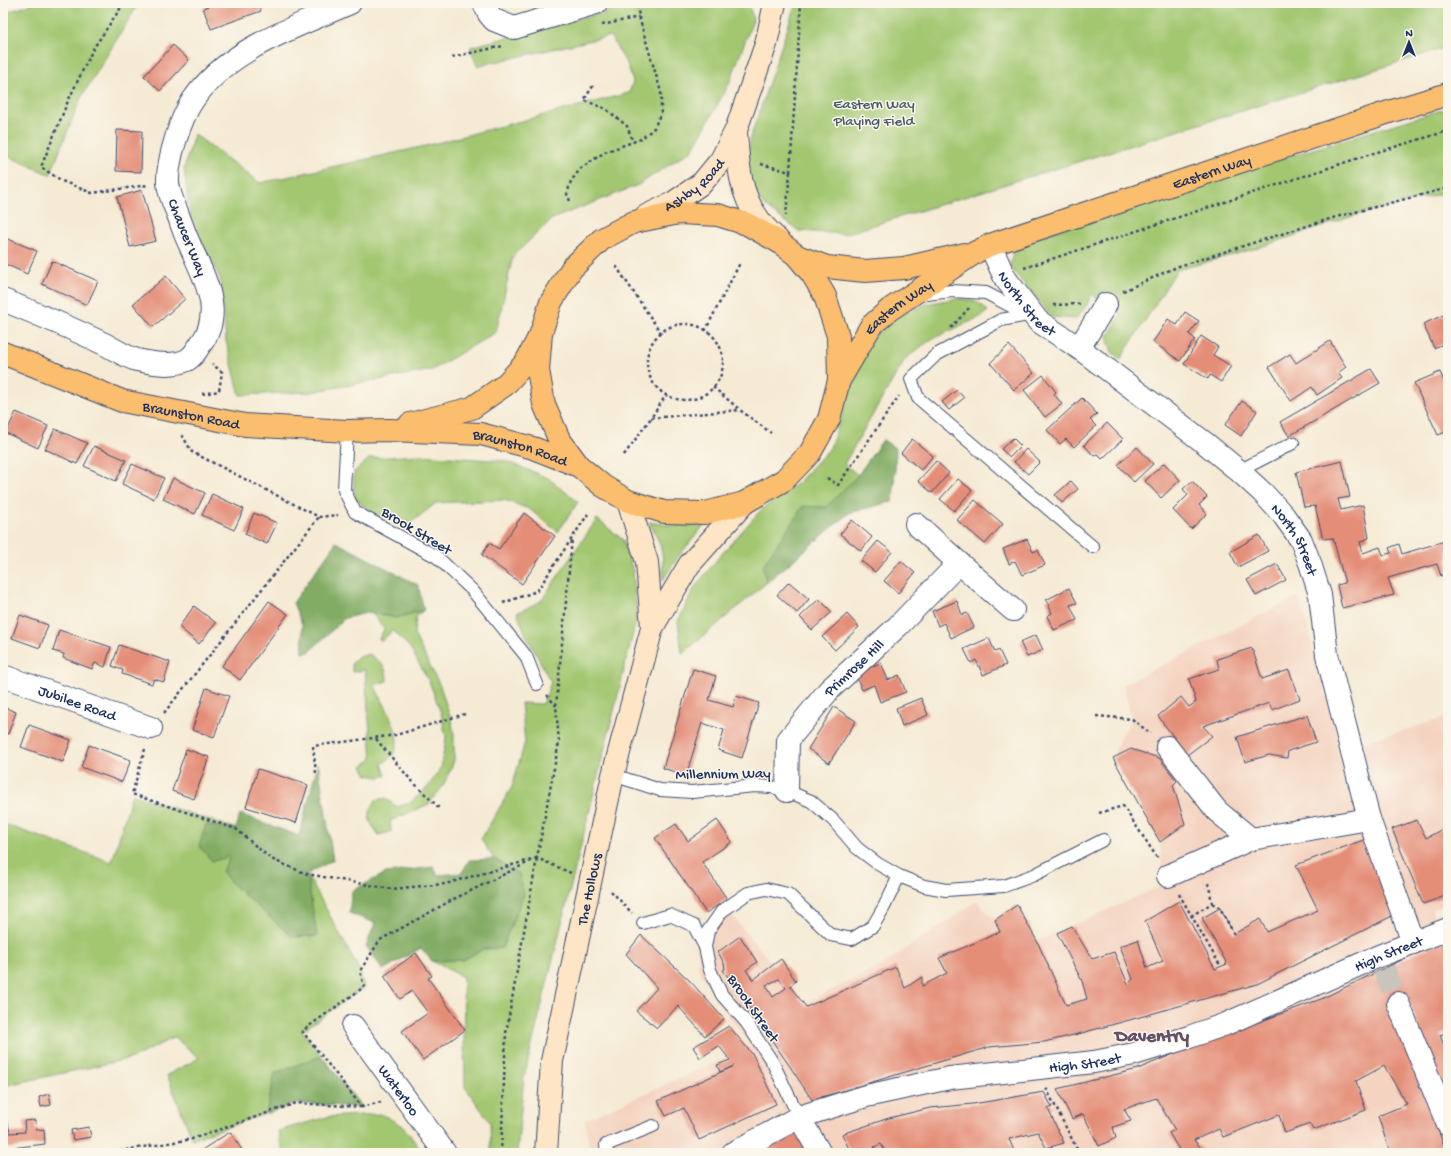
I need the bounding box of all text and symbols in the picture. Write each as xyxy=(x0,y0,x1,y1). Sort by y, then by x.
north arrow xyxy=(1389,22,1429,62)
text: N xyxy=(1405,28,1413,40)
park label: Eastern Way Playing Field xyxy=(833,96,915,131)
street label: Eastern Way xyxy=(1170,151,1254,195)
street label: Ashby Road xyxy=(662,155,730,217)
street label: Chaucer Way xyxy=(162,196,210,280)
street label: North Street xyxy=(992,269,1060,342)
street label: Eastern Way xyxy=(861,276,937,339)
street label: Braunston Road xyxy=(140,398,242,435)
street label: Braunston Road xyxy=(471,427,571,472)
street label: North Street xyxy=(1266,501,1321,580)
street label: Brook Street xyxy=(377,503,456,561)
street label: Primrose Hill xyxy=(820,636,889,701)
street label: Jubilee Road xyxy=(36,682,119,726)
street label: Millennium Way xyxy=(675,765,771,785)
street label: The Hollows xyxy=(574,851,607,928)
street label: High Street xyxy=(1352,932,1427,977)
street label: Brook Street xyxy=(722,971,783,1048)
district label: Daventry xyxy=(1113,1026,1190,1049)
street label: High Street xyxy=(1048,1050,1124,1078)
street label: Waterloo xyxy=(373,1062,422,1121)

